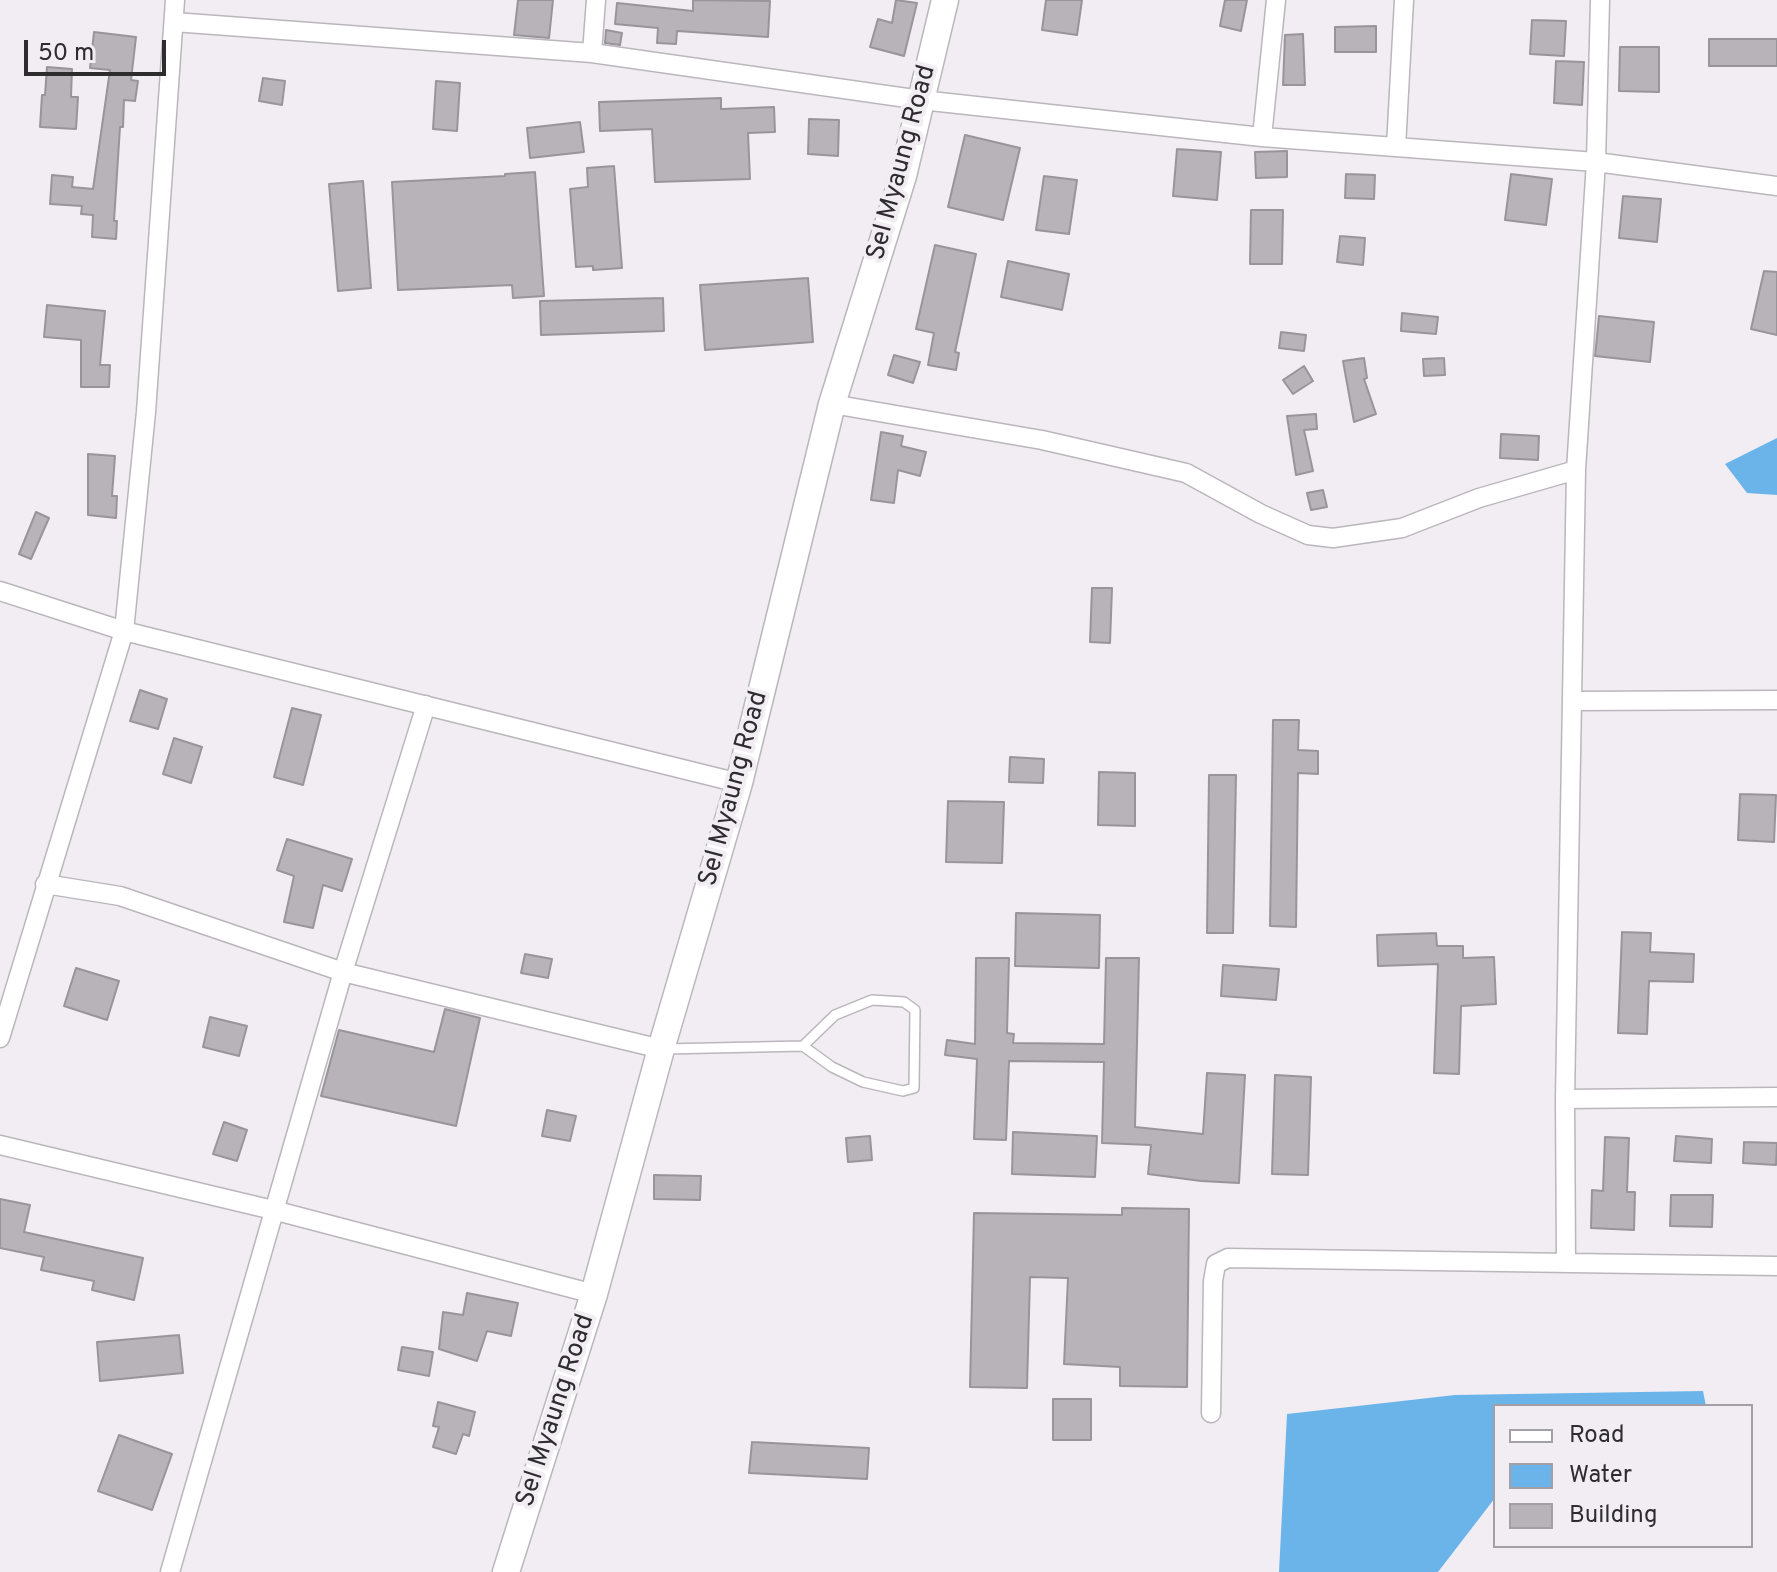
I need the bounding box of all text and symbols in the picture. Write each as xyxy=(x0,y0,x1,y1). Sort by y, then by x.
scale bar xyxy=(28,24,170,74)
text: 50 m xyxy=(38,39,94,69)
street label: Sel Myaung Road xyxy=(862,62,944,264)
street label: Sel Myaung Road xyxy=(694,688,776,890)
street label: Sel Myaung Road xyxy=(511,1311,603,1511)
legend xyxy=(1493,1404,1753,1548)
text: Road xyxy=(1569,1421,1625,1451)
text: Water xyxy=(1569,1461,1632,1491)
text: Building xyxy=(1569,1501,1658,1531)

